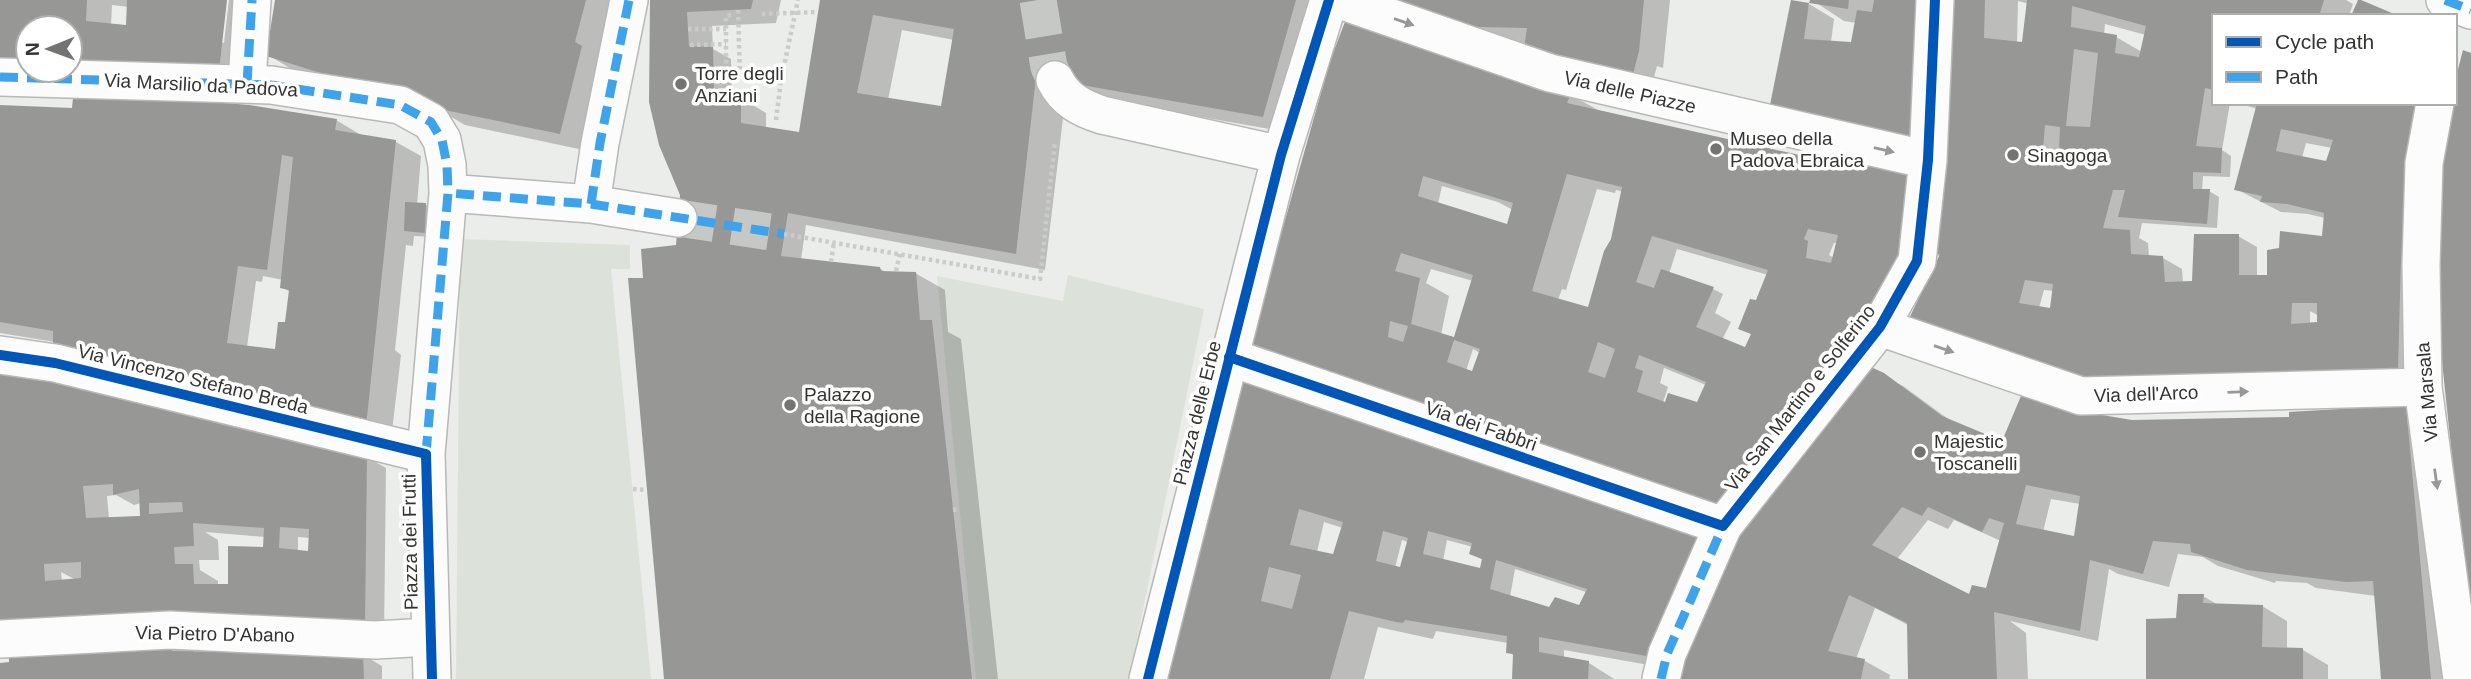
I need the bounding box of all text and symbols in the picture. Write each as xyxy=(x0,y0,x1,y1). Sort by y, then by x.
north arrow xyxy=(14,14,84,84)
legend xyxy=(2212,14,2457,105)
one-way arrow xyxy=(1394,17,1415,28)
text: Cycle path xyxy=(2275,30,2374,53)
text: N xyxy=(22,42,43,56)
place label: Torre degli Anziani xyxy=(695,63,784,106)
text: Path xyxy=(2275,65,2318,88)
street label: Via delle Piazze xyxy=(1562,67,1698,117)
street label: Via Marsilio da Padova xyxy=(104,69,299,101)
marker: Torre degli Anziani xyxy=(673,76,689,92)
place label: Museo della Padova Ebraica xyxy=(1730,128,1865,171)
marker: Museo della Padova Ebraica xyxy=(1708,141,1724,157)
one-way arrow xyxy=(1873,145,1895,156)
place label: Sinagoga xyxy=(2027,145,2108,166)
marker: Sinagoga xyxy=(2005,147,2021,163)
street label: Via San Martino e Solferino xyxy=(1721,301,1879,495)
street label: Piazza delle Erbe xyxy=(1169,339,1225,487)
street label: Via Vincenzo Stefano Breda xyxy=(75,340,311,418)
street label: Via Marsala xyxy=(2412,341,2442,443)
one-way arrow xyxy=(1934,344,1955,355)
street label: Via dell'Arco xyxy=(2093,382,2199,406)
place label: Palazzo della Ragione xyxy=(804,384,920,427)
one-way arrow xyxy=(2227,386,2249,397)
marker: Palazzo della Ragione xyxy=(782,397,798,413)
street label: Via dei Fabbri xyxy=(1422,397,1540,455)
place label: Majestic Toscanelli xyxy=(1934,431,2017,474)
marker: Majestic Toscanelli xyxy=(1912,444,1928,460)
one-way arrow xyxy=(2430,468,2441,490)
street label: Piazza dei Frutti xyxy=(398,474,422,610)
street label: Via Pietro D'Abano xyxy=(135,622,295,646)

